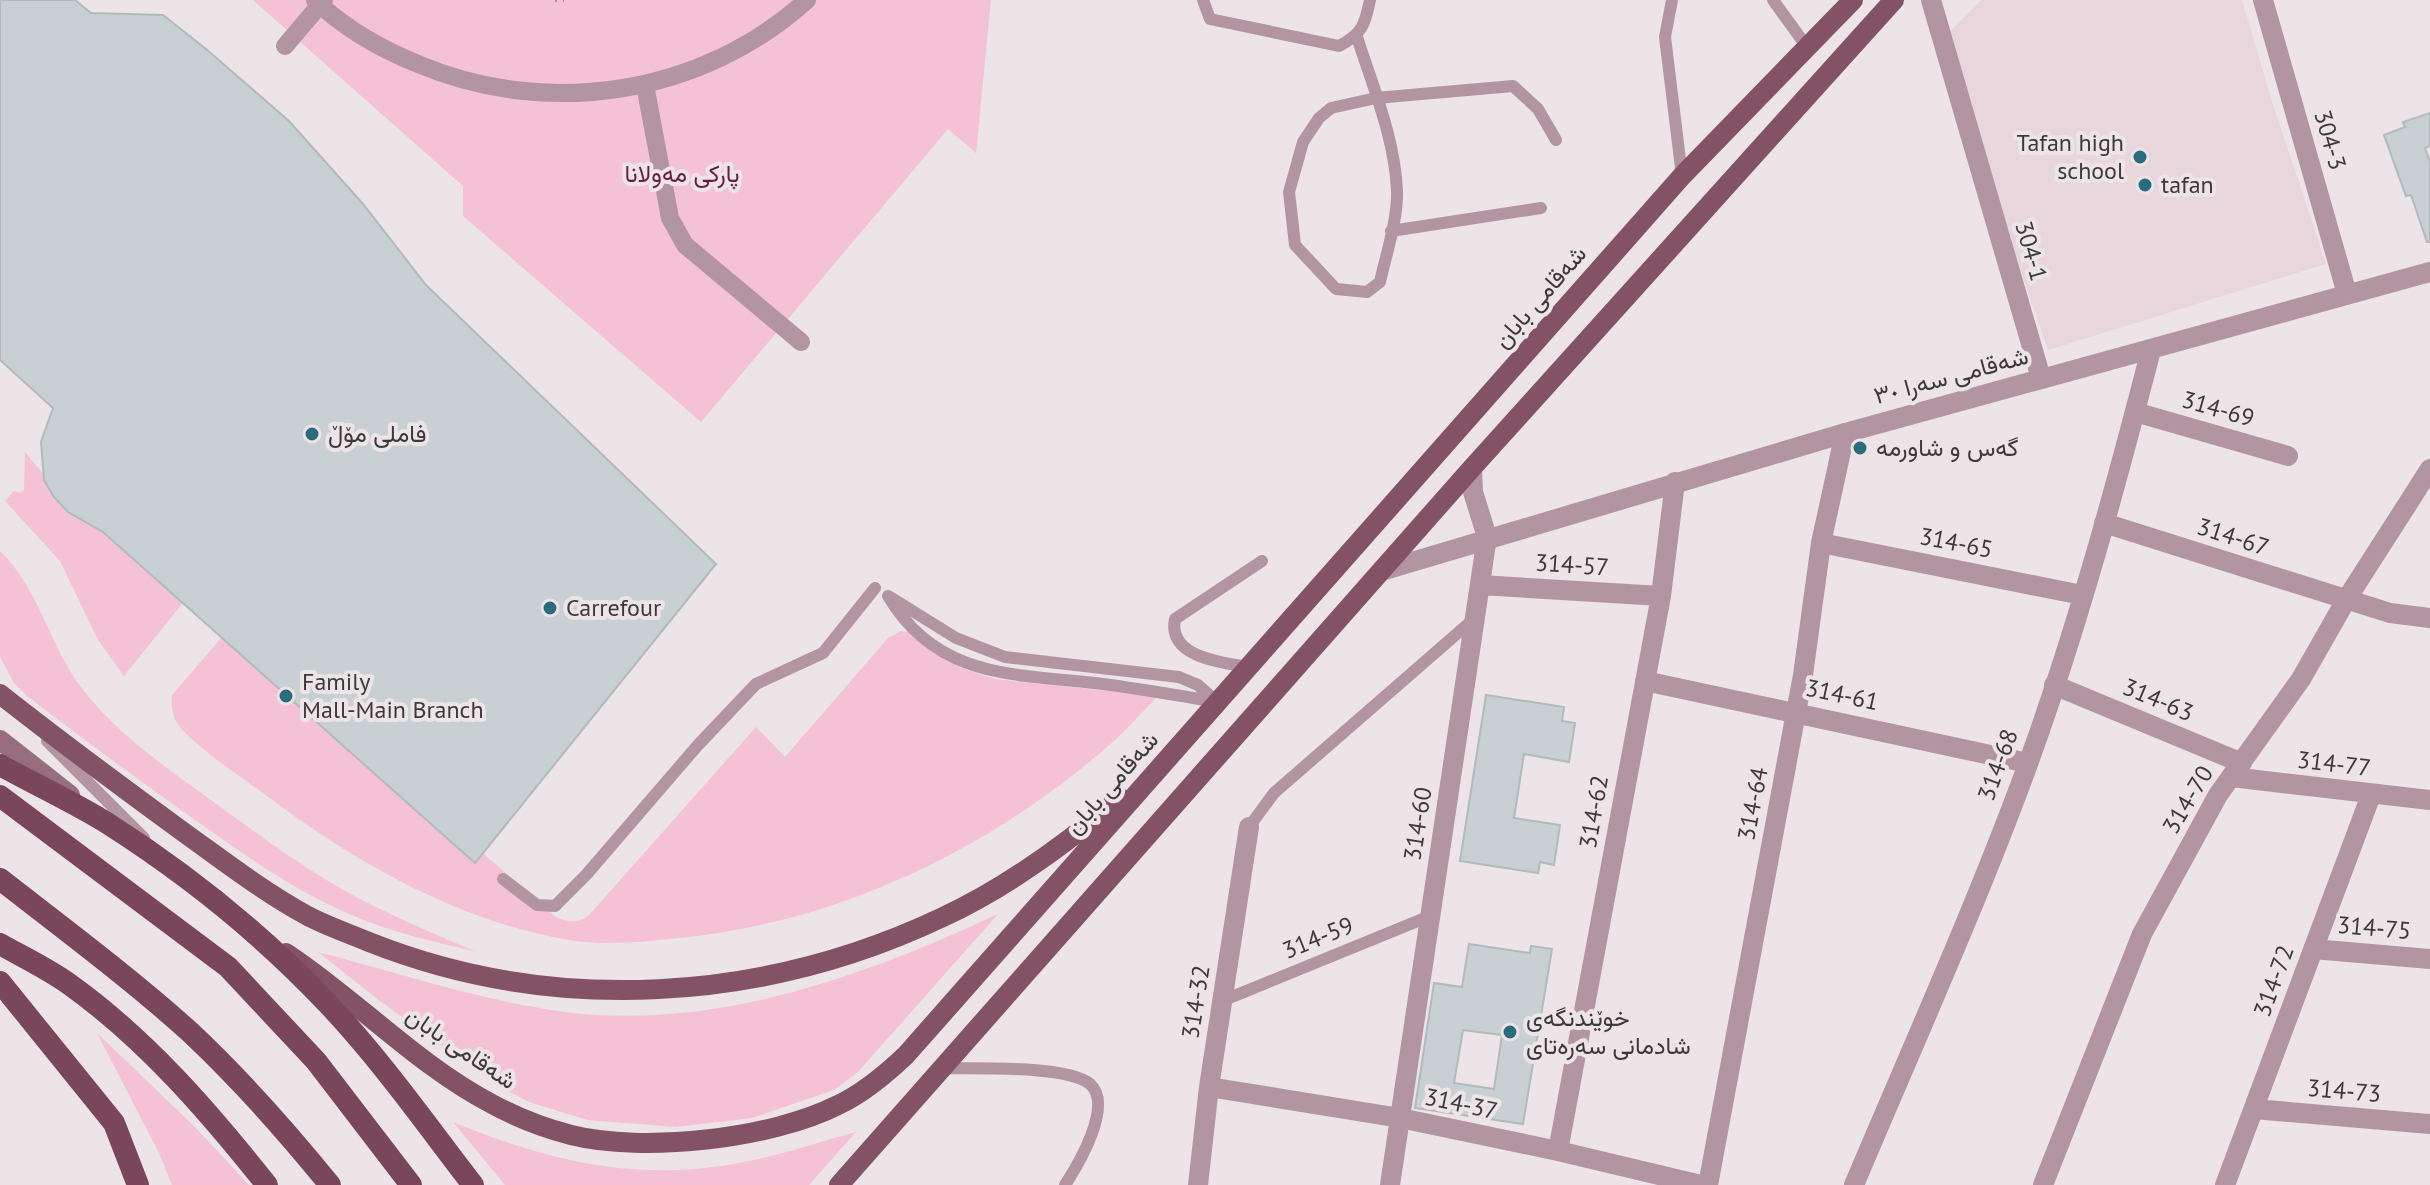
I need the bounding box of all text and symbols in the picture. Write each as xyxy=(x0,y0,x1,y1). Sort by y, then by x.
street label: 304-3 xyxy=(2307,106,2354,173)
place label: Tafan high school xyxy=(2017,127,2124,186)
marker: Tafan high school xyxy=(2131,148,2149,166)
park label: پارکی مەولانا xyxy=(624,158,740,190)
place label: tafan xyxy=(2161,169,2214,200)
marker: tafan xyxy=(2136,176,2154,194)
street label: 304-1 xyxy=(2008,217,2055,284)
street label: شەقامی بابان xyxy=(1486,239,1593,355)
street label: شەقامی سەرا ٣٠ xyxy=(1870,340,2031,411)
street label: 314-69 xyxy=(2178,383,2258,434)
place label: فاملی مۆڵ xyxy=(328,418,426,449)
marker: فاملی مۆڵ xyxy=(303,425,321,443)
place label: گەس و شاورمە xyxy=(1876,432,2018,463)
marker: گەس و شاورمە xyxy=(1851,439,1869,457)
street label: 314-67 xyxy=(2193,510,2273,563)
street label: 314-65 xyxy=(1917,520,1995,565)
street label: 314-57 xyxy=(1534,546,1610,583)
place label: Carrefour xyxy=(566,592,661,623)
marker: Carrefour xyxy=(541,599,559,617)
place label: Family Mall-Main Branch xyxy=(302,666,484,725)
street label: 314-63 xyxy=(2118,671,2198,728)
street label: 314-61 xyxy=(1803,672,1882,717)
marker: Family Mall-Main Branch xyxy=(277,687,295,705)
street label: شەقامی بابان xyxy=(1058,725,1165,841)
street label: 314-68 xyxy=(1970,725,2025,805)
street label: 314-77 xyxy=(2295,744,2373,783)
street label: 314-70 xyxy=(2155,760,2220,839)
street label: 314-64 xyxy=(1730,765,1775,843)
street label: 314-62 xyxy=(1572,773,1615,851)
street label: 314-60 xyxy=(1396,785,1439,863)
street label: 314-59 xyxy=(1278,909,1358,966)
street label: 314-75 xyxy=(2336,909,2412,946)
street label: 314-72 xyxy=(2246,941,2301,1021)
street label: 314-32 xyxy=(1174,963,1217,1041)
street label: شەقامی بابان xyxy=(400,999,523,1096)
place label: خوێندنگەی شادمانی سەرەتای xyxy=(1526,1002,1691,1061)
marker: خوێندنگەی شادمانی سەرەتای xyxy=(1501,1023,1519,1041)
street label: 314-73 xyxy=(2306,1072,2382,1109)
street label: 314-37 xyxy=(1422,1081,1501,1126)

